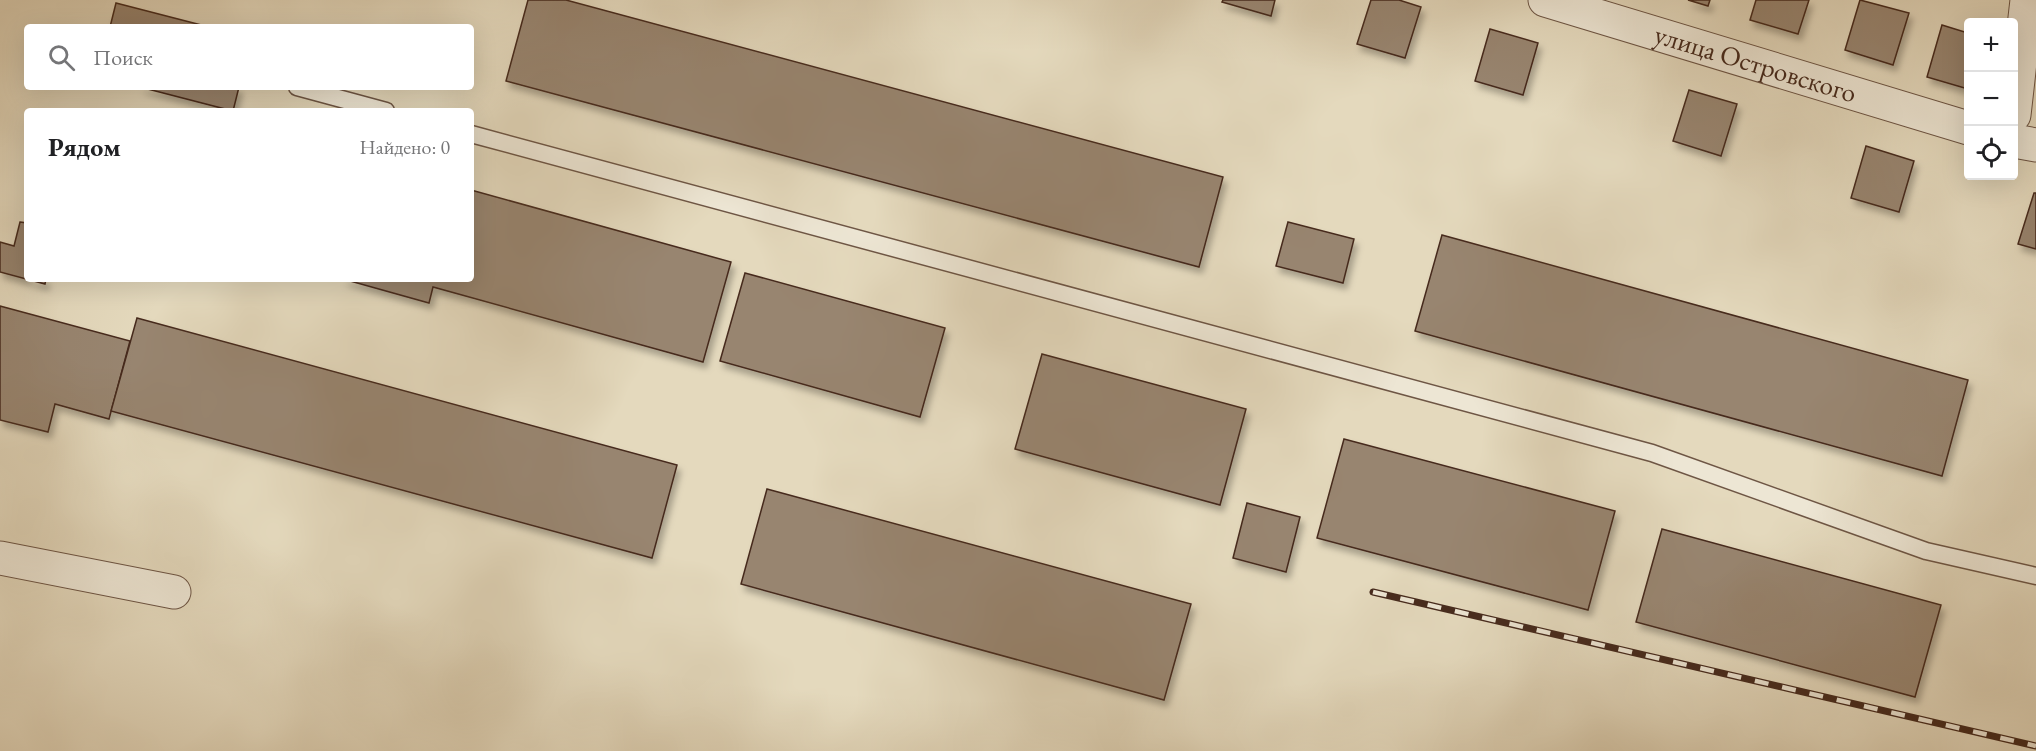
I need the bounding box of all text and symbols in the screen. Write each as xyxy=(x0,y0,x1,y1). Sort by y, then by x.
street label: улица Островского xyxy=(1650,16,1861,110)
map controls xyxy=(1964,18,2018,180)
button: + xyxy=(1964,18,2018,72)
search box xyxy=(24,24,474,90)
icon: search xyxy=(45,41,78,74)
text: Поиск xyxy=(93,43,153,72)
button: − xyxy=(1964,72,2018,126)
button: locate xyxy=(1964,126,2018,180)
text: Рядом xyxy=(48,130,121,164)
text: Найдено: 0 xyxy=(359,134,450,160)

